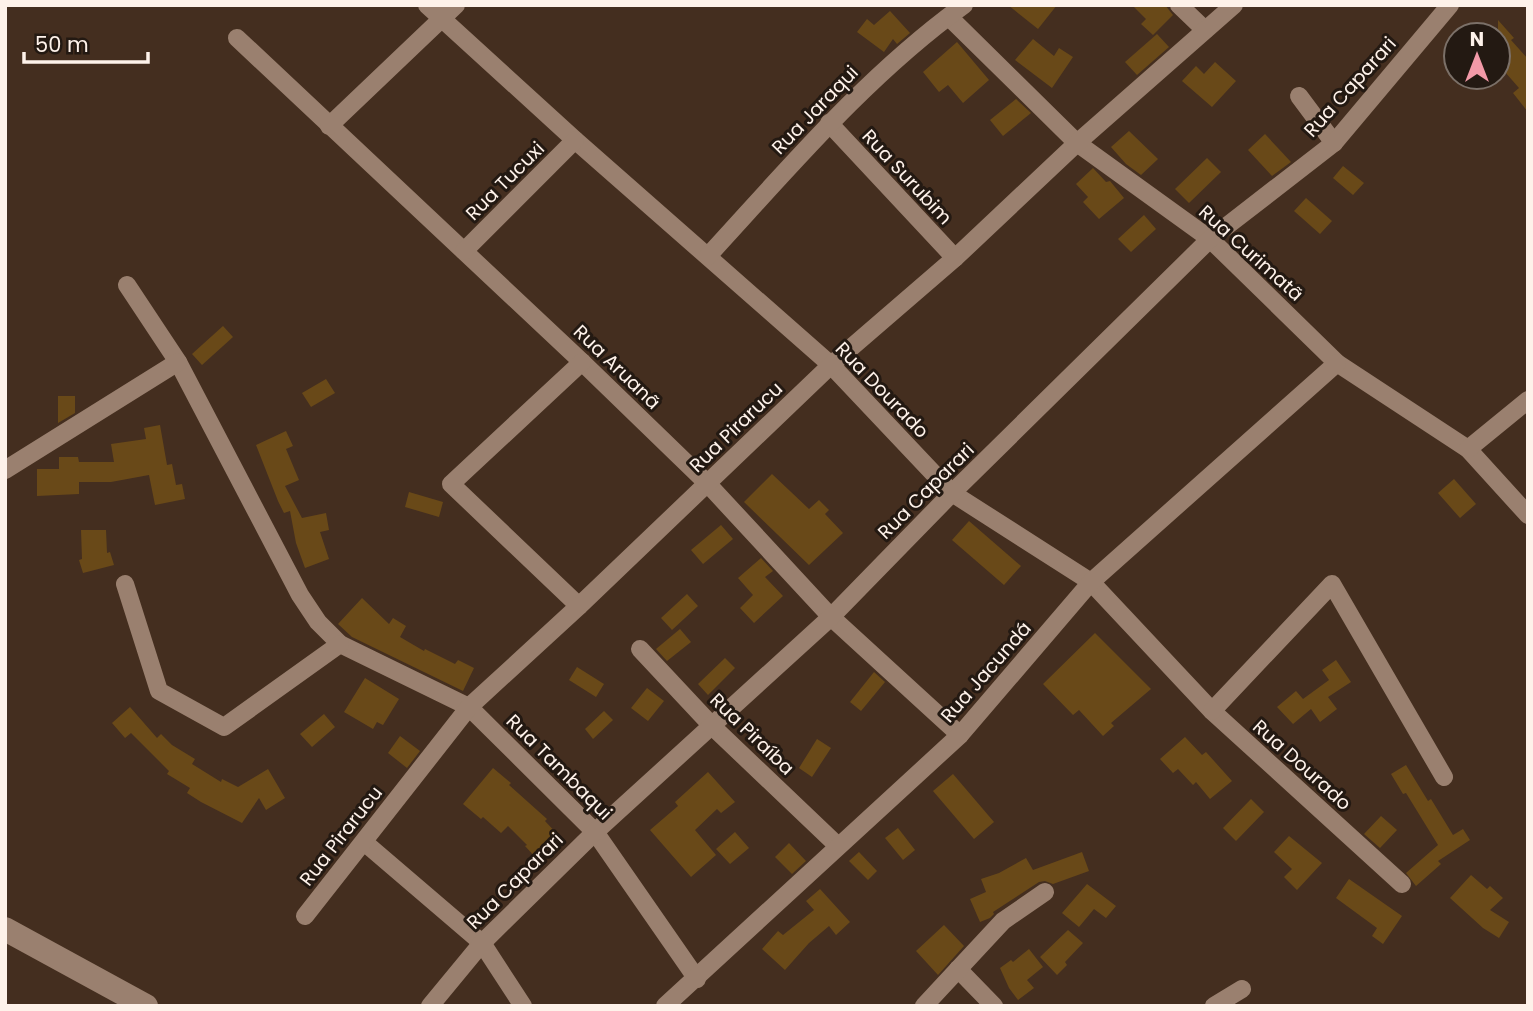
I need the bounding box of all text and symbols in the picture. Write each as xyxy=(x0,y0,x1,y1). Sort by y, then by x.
scale bar xyxy=(24,21,149,65)
north arrow xyxy=(1442,21,1512,91)
text: N xyxy=(1470,26,1484,53)
text: 50 m xyxy=(35,30,89,59)
street label: Rua Caparari xyxy=(1298,31,1402,143)
street label: Rua Jaraqui xyxy=(766,60,864,160)
street label: Rua Surubim xyxy=(856,123,958,231)
street label: Rua Tucuxi xyxy=(460,136,550,226)
street label: Rua Curimatã xyxy=(1193,199,1309,307)
street label: Rua Aruanã xyxy=(568,319,666,415)
street label: Rua Dourado xyxy=(829,336,935,444)
street label: Rua Pirarucu xyxy=(683,376,789,478)
street label: Rua Caparari xyxy=(872,437,980,545)
street label: Rua Jacundá xyxy=(934,616,1038,728)
street label: Rua Piraíba xyxy=(704,687,800,781)
street label: Rua Tambaqui xyxy=(500,708,618,826)
street label: Rua Dourado xyxy=(1247,713,1357,817)
street label: Rua Pirarucu xyxy=(293,780,389,892)
street label: Rua Caparari xyxy=(461,827,569,935)

